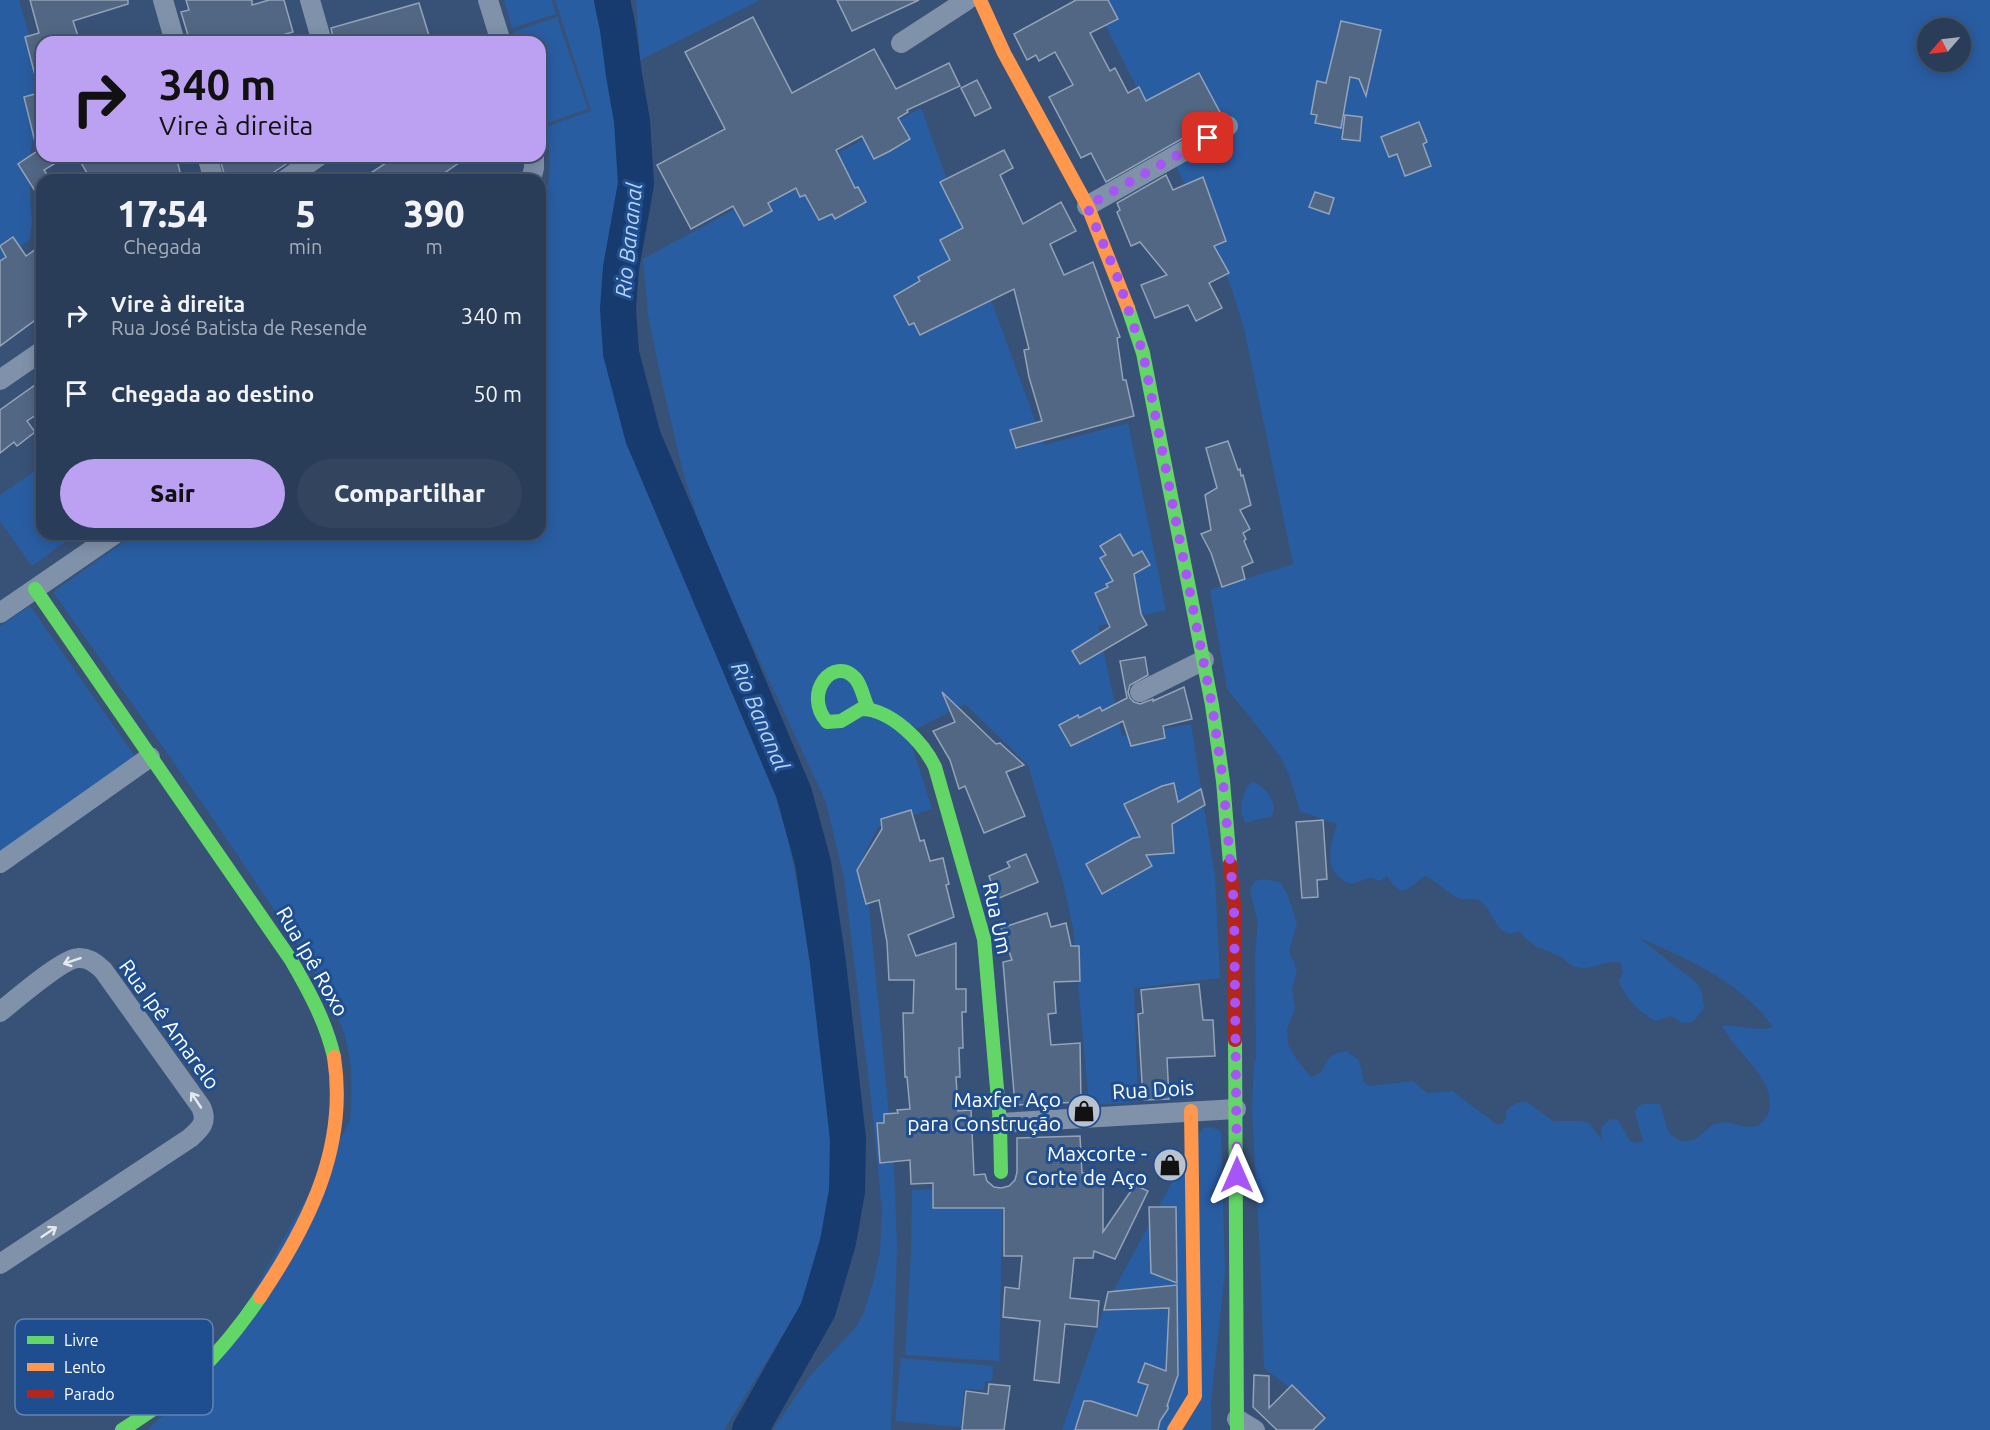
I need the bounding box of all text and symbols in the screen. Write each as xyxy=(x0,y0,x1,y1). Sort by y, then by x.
north arrow xyxy=(1917,18,1971,72)
map controls xyxy=(1917,18,1971,72)
icon: right xyxy=(60,60,138,138)
text: 340 m xyxy=(159,61,276,108)
text: Vire à direita xyxy=(159,110,313,140)
pin xyxy=(1182,112,1233,163)
icon: arrive xyxy=(1191,121,1224,154)
water label: Rio Bananal xyxy=(610,181,646,299)
text: 17:54 xyxy=(117,193,207,234)
text: 5 xyxy=(295,193,316,234)
text: 390 xyxy=(404,193,465,234)
text: Chegada xyxy=(123,235,202,258)
text: min xyxy=(289,235,322,258)
text: m xyxy=(426,235,443,258)
text: Vire à direita xyxy=(111,291,245,316)
icon: right xyxy=(60,299,93,332)
text: 340 m xyxy=(461,303,522,328)
text: Rua José Batista de Resende xyxy=(111,316,367,339)
icon: arrive xyxy=(60,377,93,410)
text: Chegada ao destino xyxy=(111,381,314,406)
text: 50 m xyxy=(473,381,522,406)
button: Sair xyxy=(60,459,285,528)
button: Compartilhar xyxy=(297,459,522,528)
water label: Rio Bananal xyxy=(727,658,795,774)
street label: Rua Um xyxy=(979,880,1017,956)
street label: Rua Ipê Roxo xyxy=(272,902,354,1020)
street label: Rua Ipê Amarelo xyxy=(115,954,225,1094)
one-way arrow xyxy=(63,956,82,967)
street label: Rua Dois xyxy=(1111,1075,1195,1103)
place label: Maxfer Aço para Construção xyxy=(907,1087,1061,1135)
one-way arrow xyxy=(190,1092,202,1109)
shop icon: Maxfer Aço para Construção xyxy=(1066,1093,1102,1129)
place label: Maxcorte - Corte de Aço xyxy=(1025,1141,1147,1189)
position arrow xyxy=(1205,1143,1269,1207)
shop icon: Maxcorte - Corte de Aço xyxy=(1152,1147,1188,1183)
one-way arrow xyxy=(40,1226,57,1238)
legend xyxy=(15,1319,213,1415)
text: Livre xyxy=(64,1331,99,1349)
text: Lento xyxy=(64,1358,106,1376)
text: Parado xyxy=(64,1385,115,1403)

